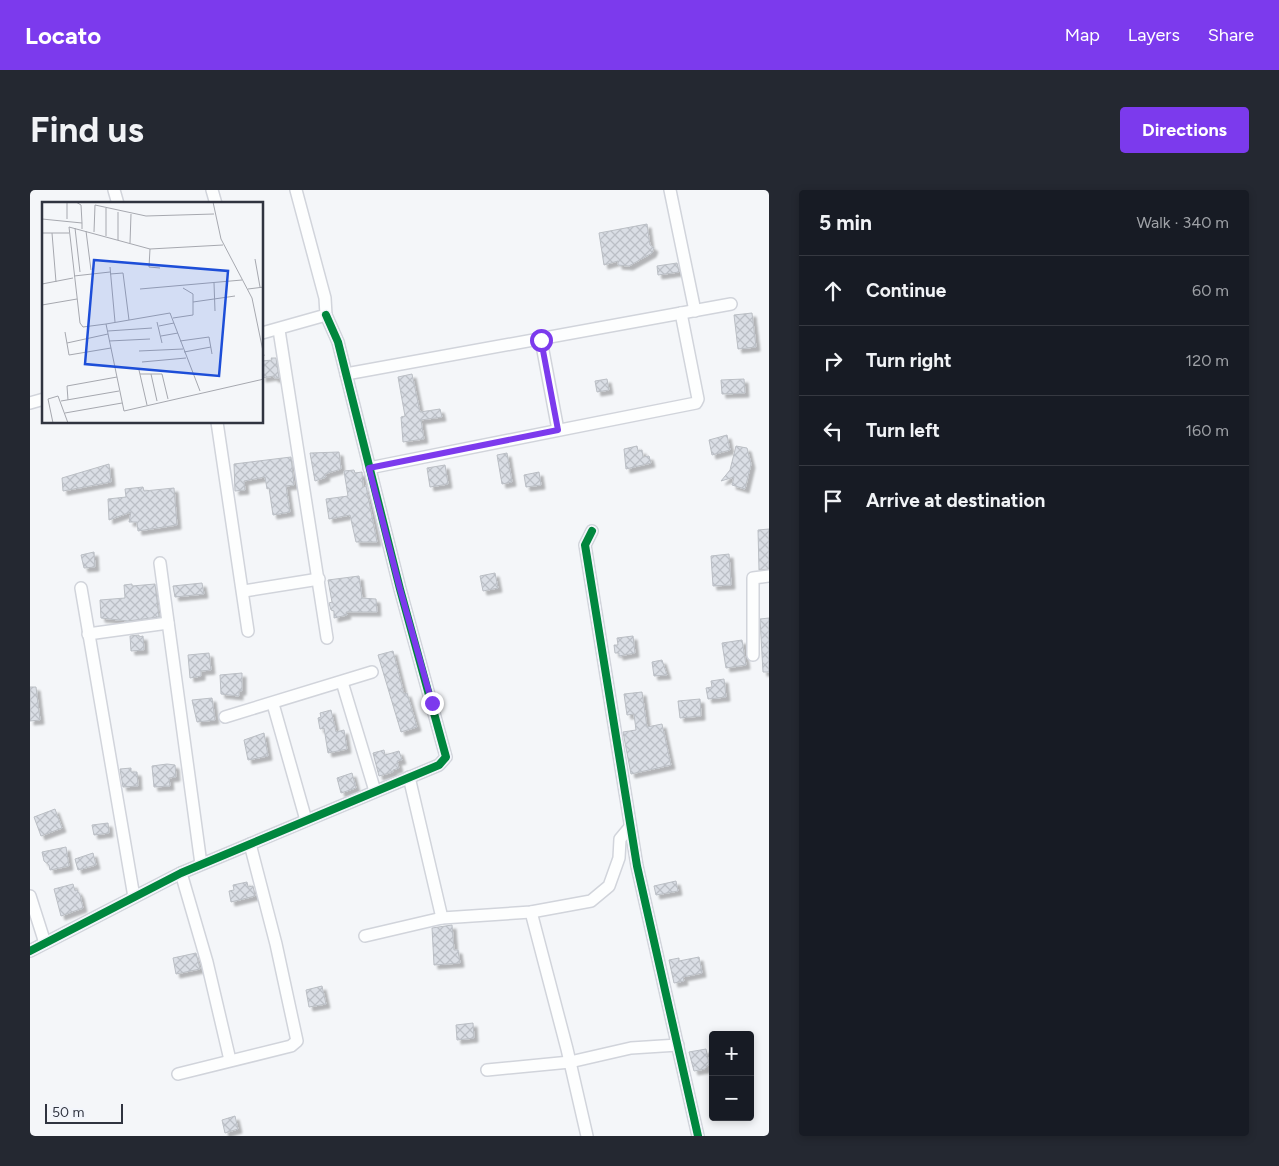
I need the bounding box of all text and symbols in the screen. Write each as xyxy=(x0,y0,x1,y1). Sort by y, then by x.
text: Locato xyxy=(25,21,101,50)
text: Map xyxy=(1065,24,1100,46)
text: Layers xyxy=(1128,24,1180,46)
text: Share xyxy=(1208,24,1254,46)
button: Directions xyxy=(1120,107,1249,153)
text: Find us xyxy=(30,109,144,151)
inset map xyxy=(42,202,264,424)
text: 5 min xyxy=(819,210,872,235)
text: Walk · 340 m xyxy=(1136,213,1229,232)
icon: ahead xyxy=(819,277,847,305)
text: Continue xyxy=(866,279,946,302)
text: 60 m xyxy=(1192,281,1229,300)
route start xyxy=(530,329,553,352)
icon: right xyxy=(819,347,847,375)
text: Turn right xyxy=(866,349,952,372)
text: 120 m xyxy=(1186,351,1229,370)
icon: left xyxy=(819,417,847,445)
text: Turn left xyxy=(866,419,940,442)
text: 160 m xyxy=(1186,421,1229,440)
icon: arrive xyxy=(819,487,847,515)
text: Arrive at destination xyxy=(866,489,1045,512)
route end xyxy=(421,692,444,715)
map controls xyxy=(709,1031,754,1121)
button: + xyxy=(709,1031,754,1076)
button: − xyxy=(709,1076,754,1121)
scale bar xyxy=(45,1101,122,1124)
text: 50 m xyxy=(52,1104,84,1121)

